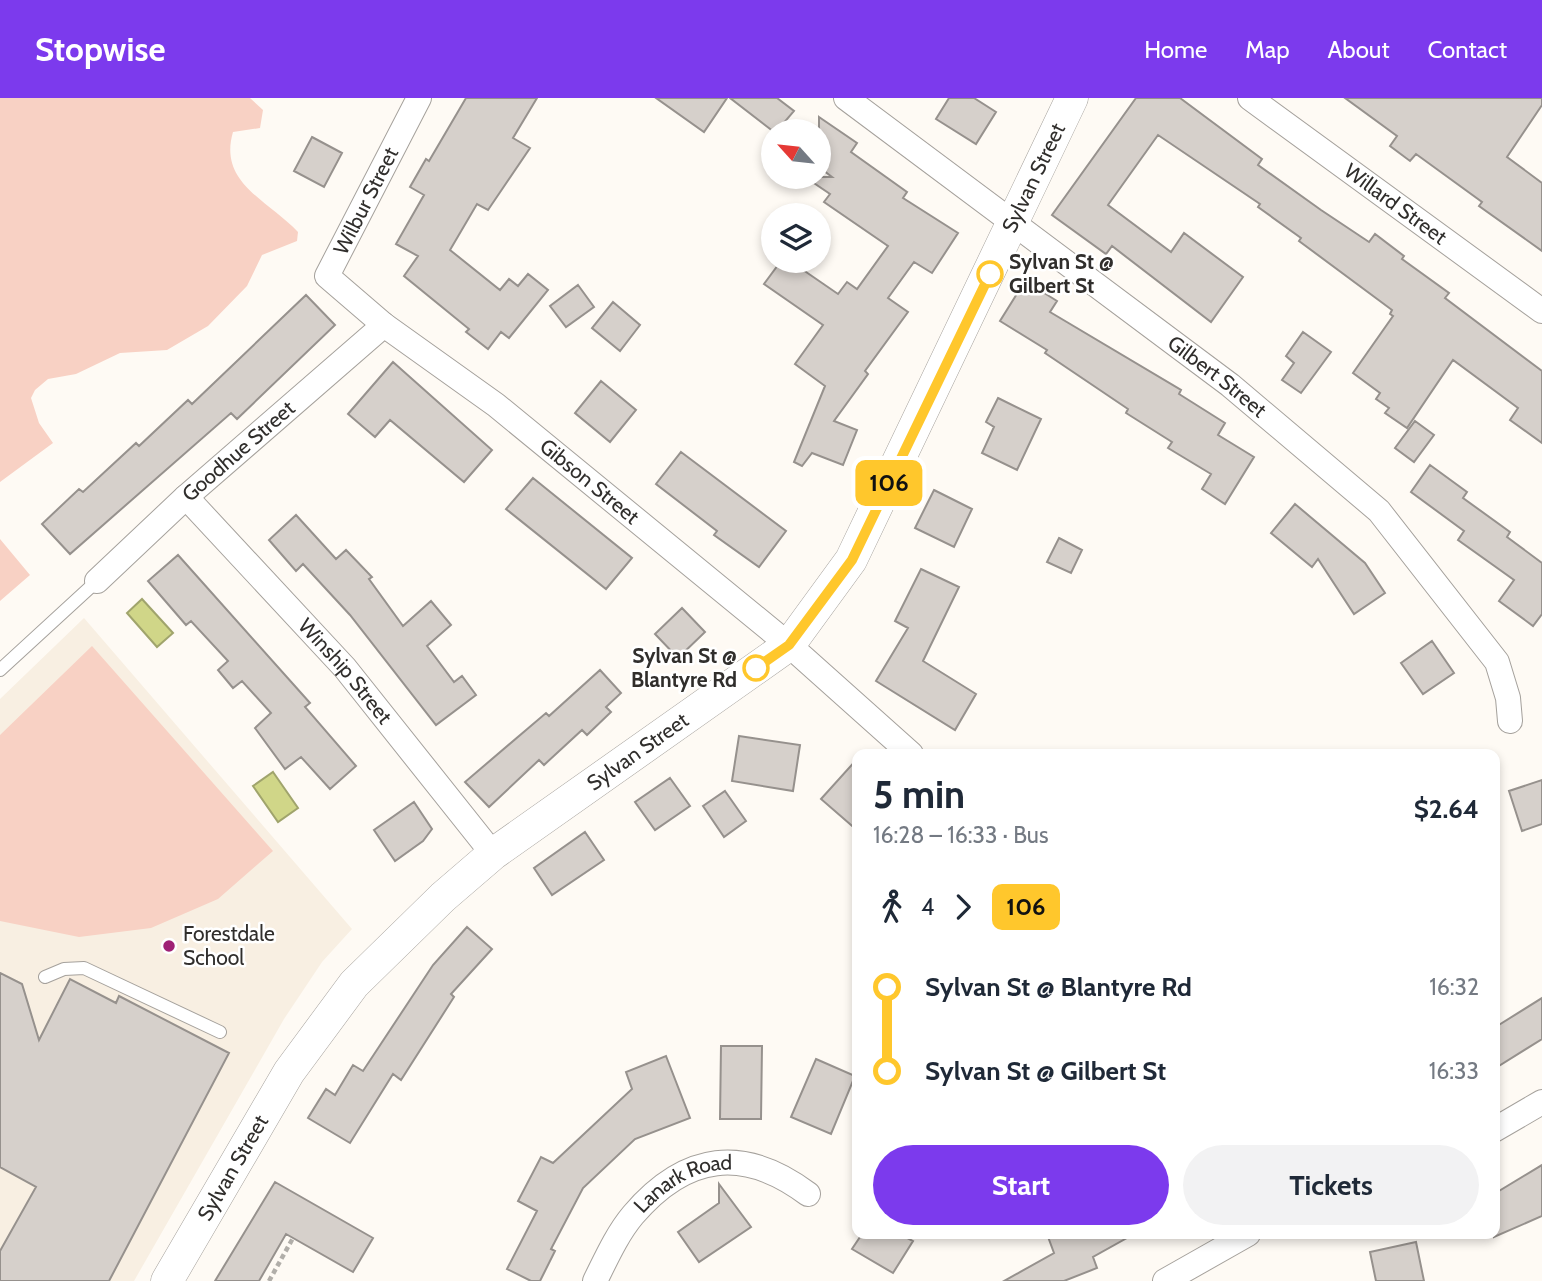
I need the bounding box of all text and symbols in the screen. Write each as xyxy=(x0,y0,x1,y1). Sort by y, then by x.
text: Stopwise xyxy=(35,29,165,69)
text: Home xyxy=(1144,35,1207,64)
text: Map xyxy=(1245,35,1290,64)
text: About xyxy=(1328,35,1390,64)
text: Contact xyxy=(1428,35,1507,64)
north arrow xyxy=(761,119,831,189)
map controls xyxy=(761,119,831,273)
street label: Sylvan Street xyxy=(997,119,1070,236)
street label: Wilbur Street xyxy=(328,143,403,259)
street label: Willard Street xyxy=(1339,158,1452,249)
button: layers xyxy=(761,203,831,273)
place label: Sylvan St @ Gilbert St xyxy=(1009,249,1114,298)
marker: Sylvan St @ Gilbert St xyxy=(977,261,1003,287)
street label: Gilbert Street xyxy=(1163,330,1272,422)
street label: Goodhue Street xyxy=(177,395,300,507)
street label: Gibson Street xyxy=(535,433,644,529)
line badge: 106 xyxy=(849,460,929,506)
text: 106 xyxy=(869,468,909,497)
street label: Winship Street xyxy=(293,613,398,729)
place label: Sylvan St @ Blantyre Rd xyxy=(631,643,737,692)
marker: Sylvan St @ Blantyre Rd xyxy=(743,655,769,681)
street label: Sylvan Street xyxy=(582,707,693,796)
text: 5 min xyxy=(873,771,965,818)
text: $2.64 xyxy=(1414,793,1479,825)
text: 16:28 – 16:33 · Bus xyxy=(873,821,1048,849)
icon: walk xyxy=(873,888,911,926)
icon: forward xyxy=(944,888,982,926)
text: 106 xyxy=(1006,892,1046,921)
text: 4 xyxy=(921,893,934,921)
place label: Forestdale School xyxy=(183,921,275,970)
marker: Forestdale School xyxy=(161,938,177,954)
text: Sylvan St @ Blantyre Rd xyxy=(925,971,1192,1003)
text: 16:32 xyxy=(1429,973,1479,1001)
text: Sylvan St @ Gilbert St xyxy=(925,1055,1166,1087)
text: 16:33 xyxy=(1429,1057,1479,1085)
street label: Sylvan Street xyxy=(192,1110,273,1225)
button: Start xyxy=(873,1145,1169,1225)
button: Tickets xyxy=(1183,1145,1479,1225)
street label: Lanark Road xyxy=(628,1150,732,1218)

